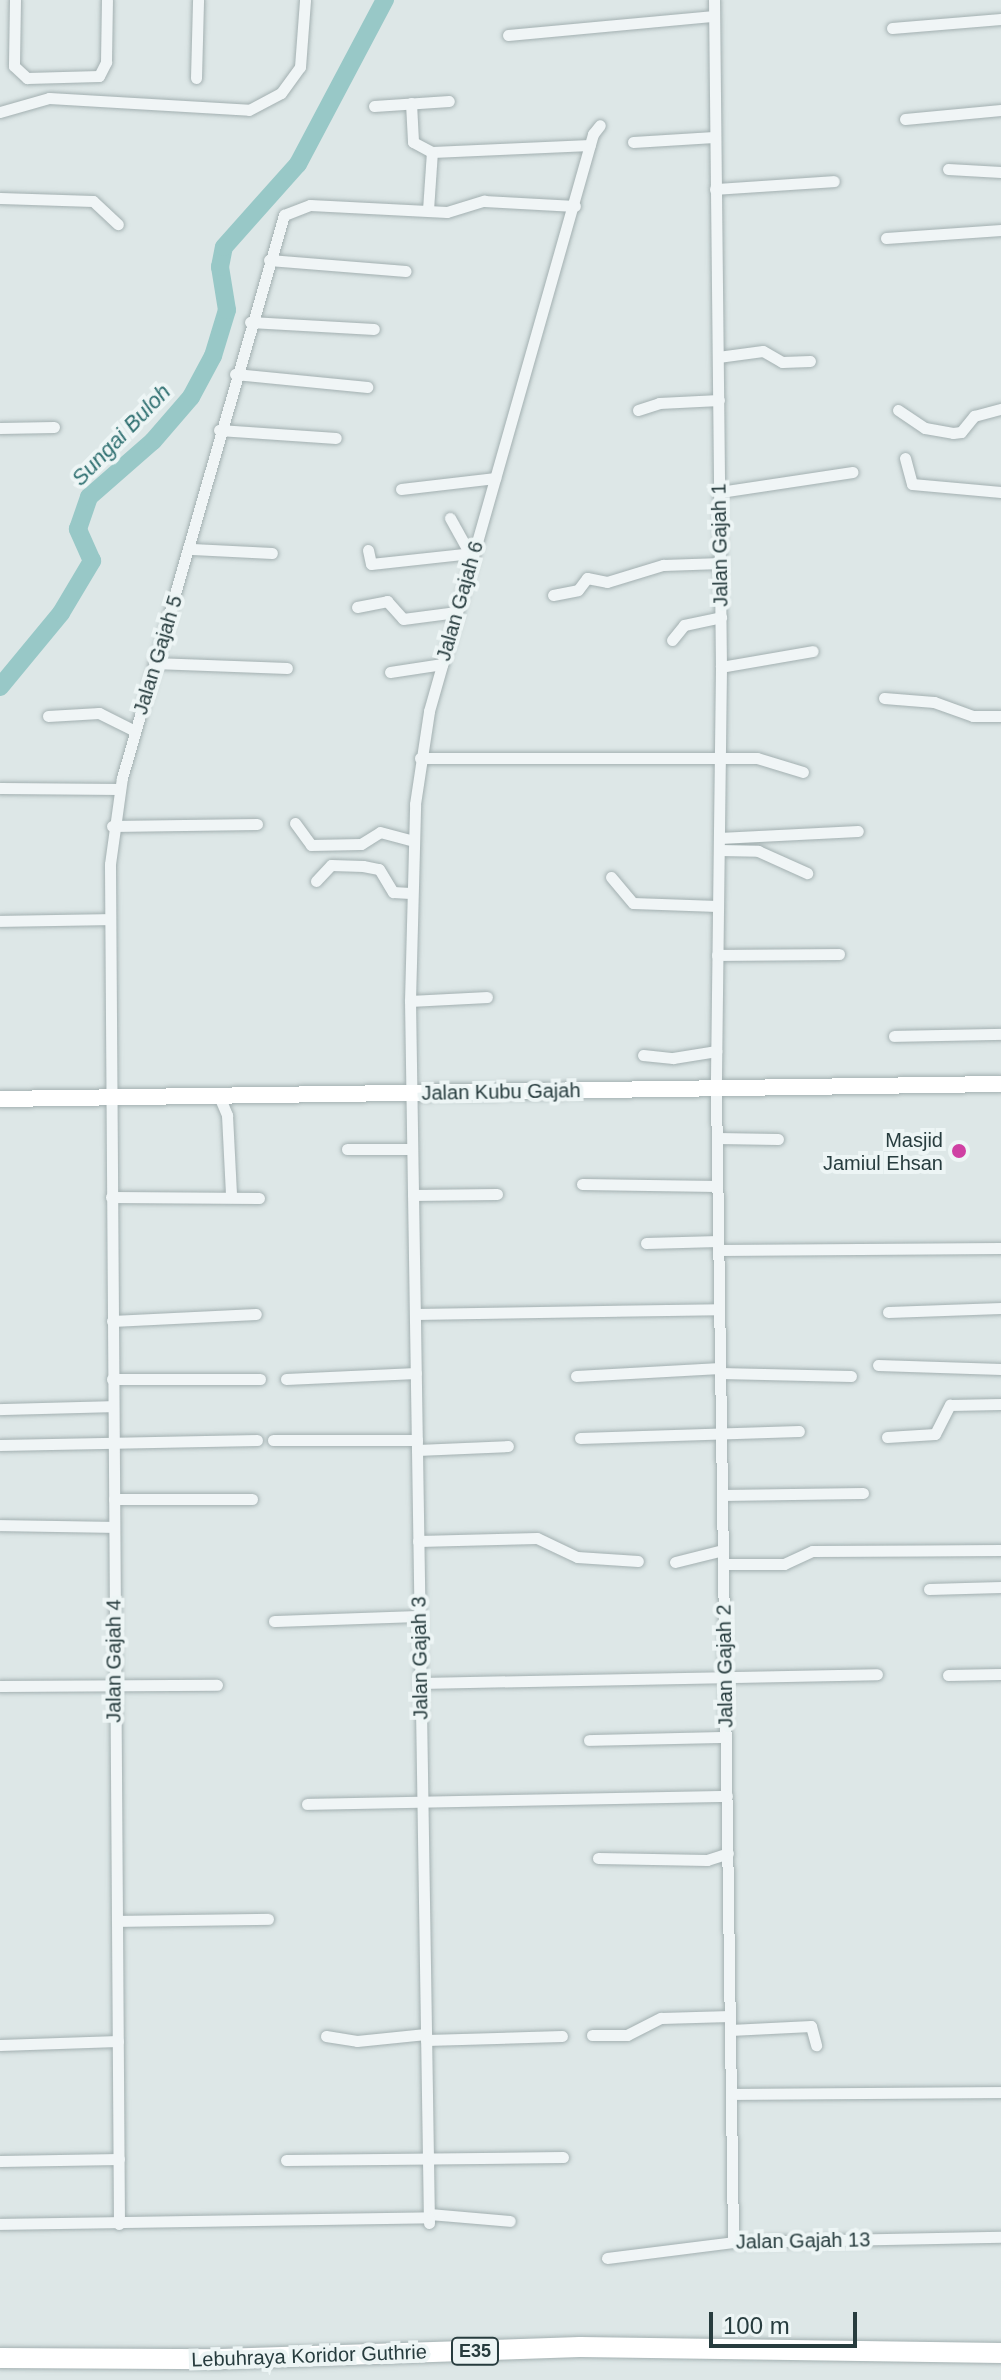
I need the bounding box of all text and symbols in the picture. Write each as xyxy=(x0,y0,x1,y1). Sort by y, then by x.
water label: Sungai Buloh xyxy=(66,379,176,491)
street label: Jalan Gajah 1 xyxy=(707,483,733,607)
street label: Jalan Gajah 6 xyxy=(431,538,489,664)
street label: Jalan Gajah 5 xyxy=(128,592,188,718)
street label: Jalan Kubu Gajah xyxy=(421,1079,581,1105)
place label: Masjid Jamiul Ehsan xyxy=(823,1128,943,1175)
marker: Masjid Jamiul Ehsan xyxy=(950,1142,968,1160)
street label: Jalan Gajah 3 xyxy=(407,1596,433,1720)
street label: Jalan Gajah 4 xyxy=(102,1599,126,1723)
street label: Jalan Gajah 2 xyxy=(712,1604,738,1728)
street label: Jalan Gajah 13 xyxy=(736,2228,870,2254)
scale bar xyxy=(713,2296,861,2346)
text: 100 m xyxy=(723,2312,790,2339)
road number: E35 xyxy=(449,2337,501,2365)
street label: Lebuhraya Koridor Guthrie xyxy=(191,2340,427,2372)

